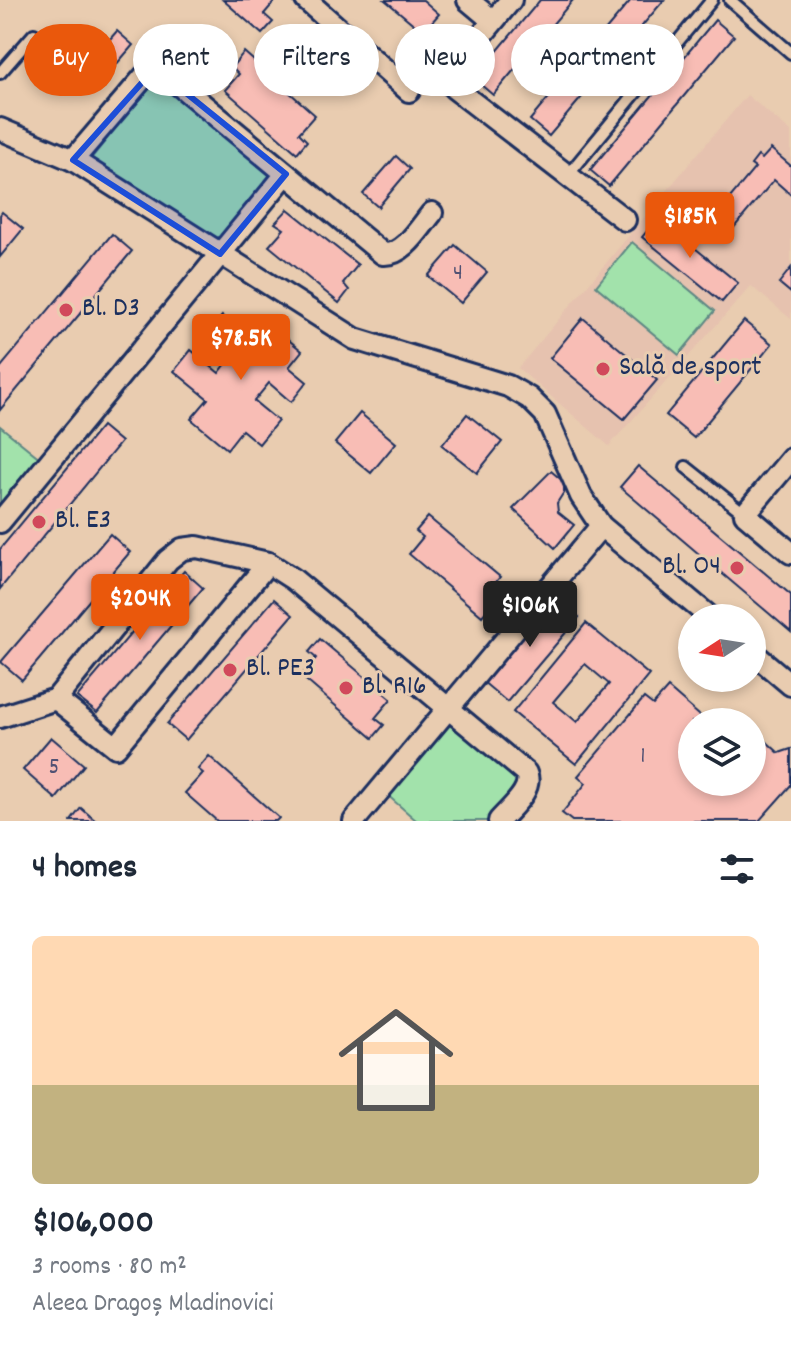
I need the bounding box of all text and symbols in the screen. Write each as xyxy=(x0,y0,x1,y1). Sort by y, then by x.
chip: Buy xyxy=(24,24,117,96)
chip: Rent xyxy=(133,24,238,96)
chip: Filters xyxy=(254,24,379,96)
chip: New xyxy=(395,24,495,96)
chip: Apartment xyxy=(511,24,684,96)
pin: $185K xyxy=(634,192,746,260)
text: $185K xyxy=(663,199,717,236)
house number: 4 xyxy=(453,257,463,291)
place label: Bl. D3 xyxy=(82,290,140,330)
marker: Bl. D3 xyxy=(57,301,75,319)
pin: $78.5K xyxy=(176,314,306,382)
text: $78.5K xyxy=(210,321,272,358)
place label: Sală de sport xyxy=(619,349,761,389)
marker: Sală de sport xyxy=(594,360,612,378)
place label: Bl. E3 xyxy=(55,502,111,542)
marker: Bl. E3 xyxy=(30,513,48,531)
place label: Bl. O4 xyxy=(662,548,721,588)
marker: Bl. O4 xyxy=(728,559,746,577)
pin: $204K xyxy=(84,574,196,642)
text: $204K xyxy=(109,581,171,618)
pin: $106K xyxy=(474,581,586,649)
text: $106K xyxy=(501,588,559,625)
north arrow xyxy=(678,604,766,692)
map controls xyxy=(678,604,766,796)
place label: Bl. PE3 xyxy=(246,650,315,690)
marker: Bl. PE3 xyxy=(221,661,239,679)
place label: Bl. R16 xyxy=(362,668,426,708)
marker: Bl. R16 xyxy=(337,679,355,697)
button: layers xyxy=(678,708,766,796)
house number: 1 xyxy=(640,740,646,774)
house number: 5 xyxy=(48,751,60,785)
text: 4 homes xyxy=(32,845,137,894)
icon: filters xyxy=(715,847,759,891)
icon: home xyxy=(324,988,468,1132)
text: $106,000 xyxy=(32,1200,154,1249)
text: 3 rooms · 80 m² xyxy=(32,1249,187,1286)
text: Aleea Dragoș Mladinovici xyxy=(32,1286,274,1323)

